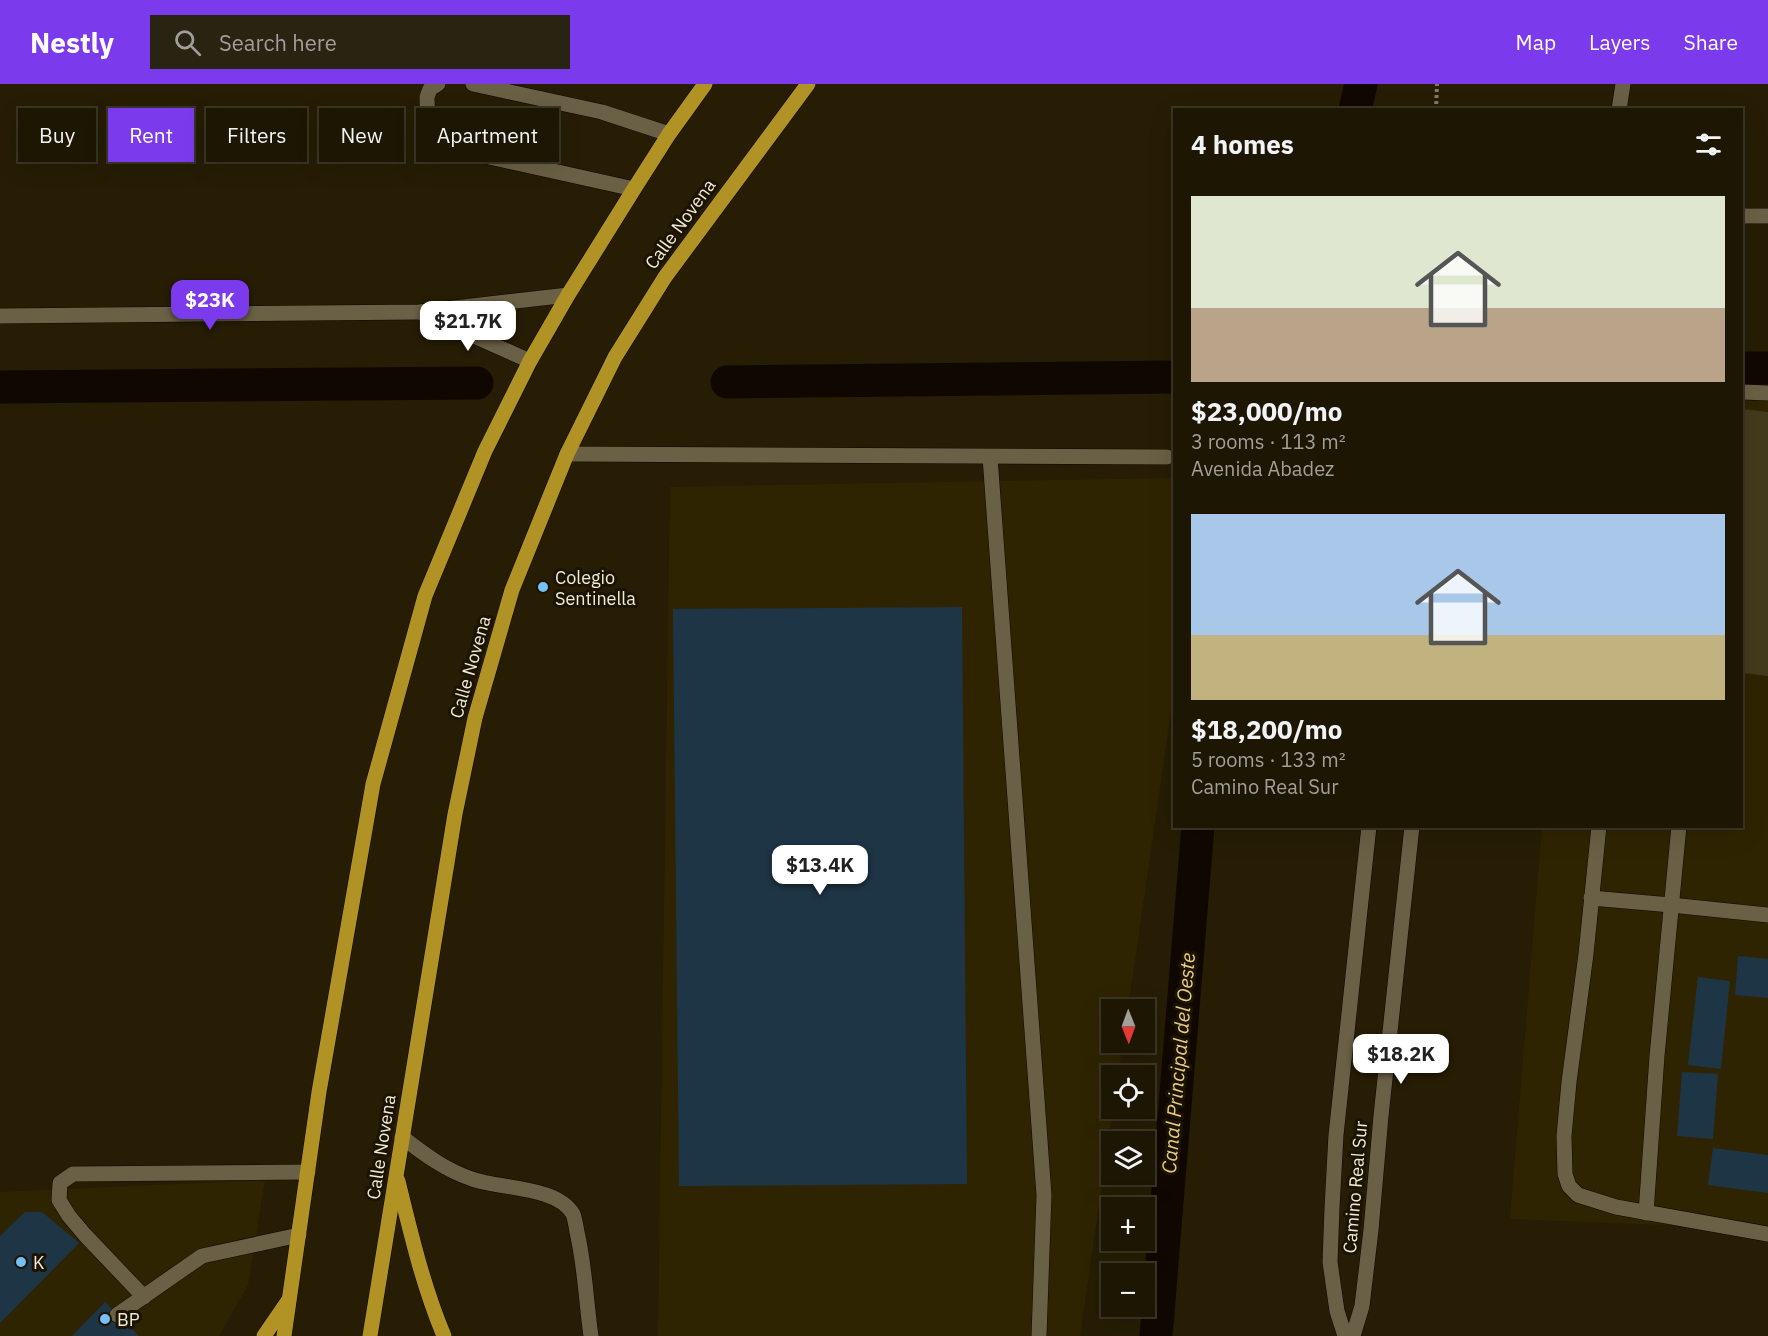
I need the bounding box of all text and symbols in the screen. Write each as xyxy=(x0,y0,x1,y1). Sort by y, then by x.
search box xyxy=(150,15,570,69)
text: Nestly xyxy=(30,24,114,61)
icon: search xyxy=(171,26,204,59)
text: Search here xyxy=(219,28,337,57)
text: Map xyxy=(1516,28,1556,56)
text: Layers xyxy=(1589,28,1651,56)
text: Share xyxy=(1684,28,1738,56)
chip: Buy xyxy=(18,108,96,162)
chip: Rent xyxy=(108,108,194,162)
chip: Filters xyxy=(206,108,307,162)
chip: New xyxy=(319,108,404,162)
chip: Apartment xyxy=(416,108,559,162)
text: 4 homes xyxy=(1191,127,1294,161)
icon: filters xyxy=(1692,128,1725,161)
street label: Calle Novena xyxy=(640,174,721,274)
icon: home xyxy=(1404,235,1512,343)
pin: $23K xyxy=(174,280,246,331)
text: $23K xyxy=(185,286,235,313)
pin: $21.7K xyxy=(419,301,517,352)
text: $21.7K xyxy=(434,307,502,334)
text: $23,000/mo xyxy=(1191,394,1342,428)
text: 3 rooms · 113 m² xyxy=(1191,428,1346,455)
text: Avenida Abadez xyxy=(1191,455,1334,482)
icon: home xyxy=(1404,553,1512,661)
place label: Colegio Sentinella xyxy=(555,566,636,610)
marker: Colegio Sentinella xyxy=(536,580,550,594)
street label: Calle Novena xyxy=(444,613,496,721)
text: $18,200/mo xyxy=(1191,712,1342,746)
text: 5 rooms · 133 m² xyxy=(1191,746,1346,773)
text: Camino Real Sur xyxy=(1191,773,1338,800)
pin: $13.4K xyxy=(771,845,869,896)
text: $13.4K xyxy=(786,851,854,878)
water label: Canal Principal del Oeste xyxy=(1155,952,1201,1174)
north arrow xyxy=(1101,999,1155,1053)
map controls xyxy=(1101,999,1155,1317)
pin: $18.2K xyxy=(1352,1034,1450,1085)
text: $18.2K xyxy=(1367,1040,1435,1067)
button: locate xyxy=(1101,1065,1155,1119)
street label: Calle Novena xyxy=(361,1093,401,1201)
street label: Camino Real Sur xyxy=(1338,1119,1372,1254)
button: layers xyxy=(1101,1131,1155,1185)
button: + xyxy=(1101,1197,1155,1251)
place label: K xyxy=(33,1251,45,1274)
marker: K xyxy=(14,1255,28,1269)
button: − xyxy=(1101,1263,1155,1317)
place label: BP xyxy=(117,1308,140,1331)
marker: BP xyxy=(98,1312,112,1326)

